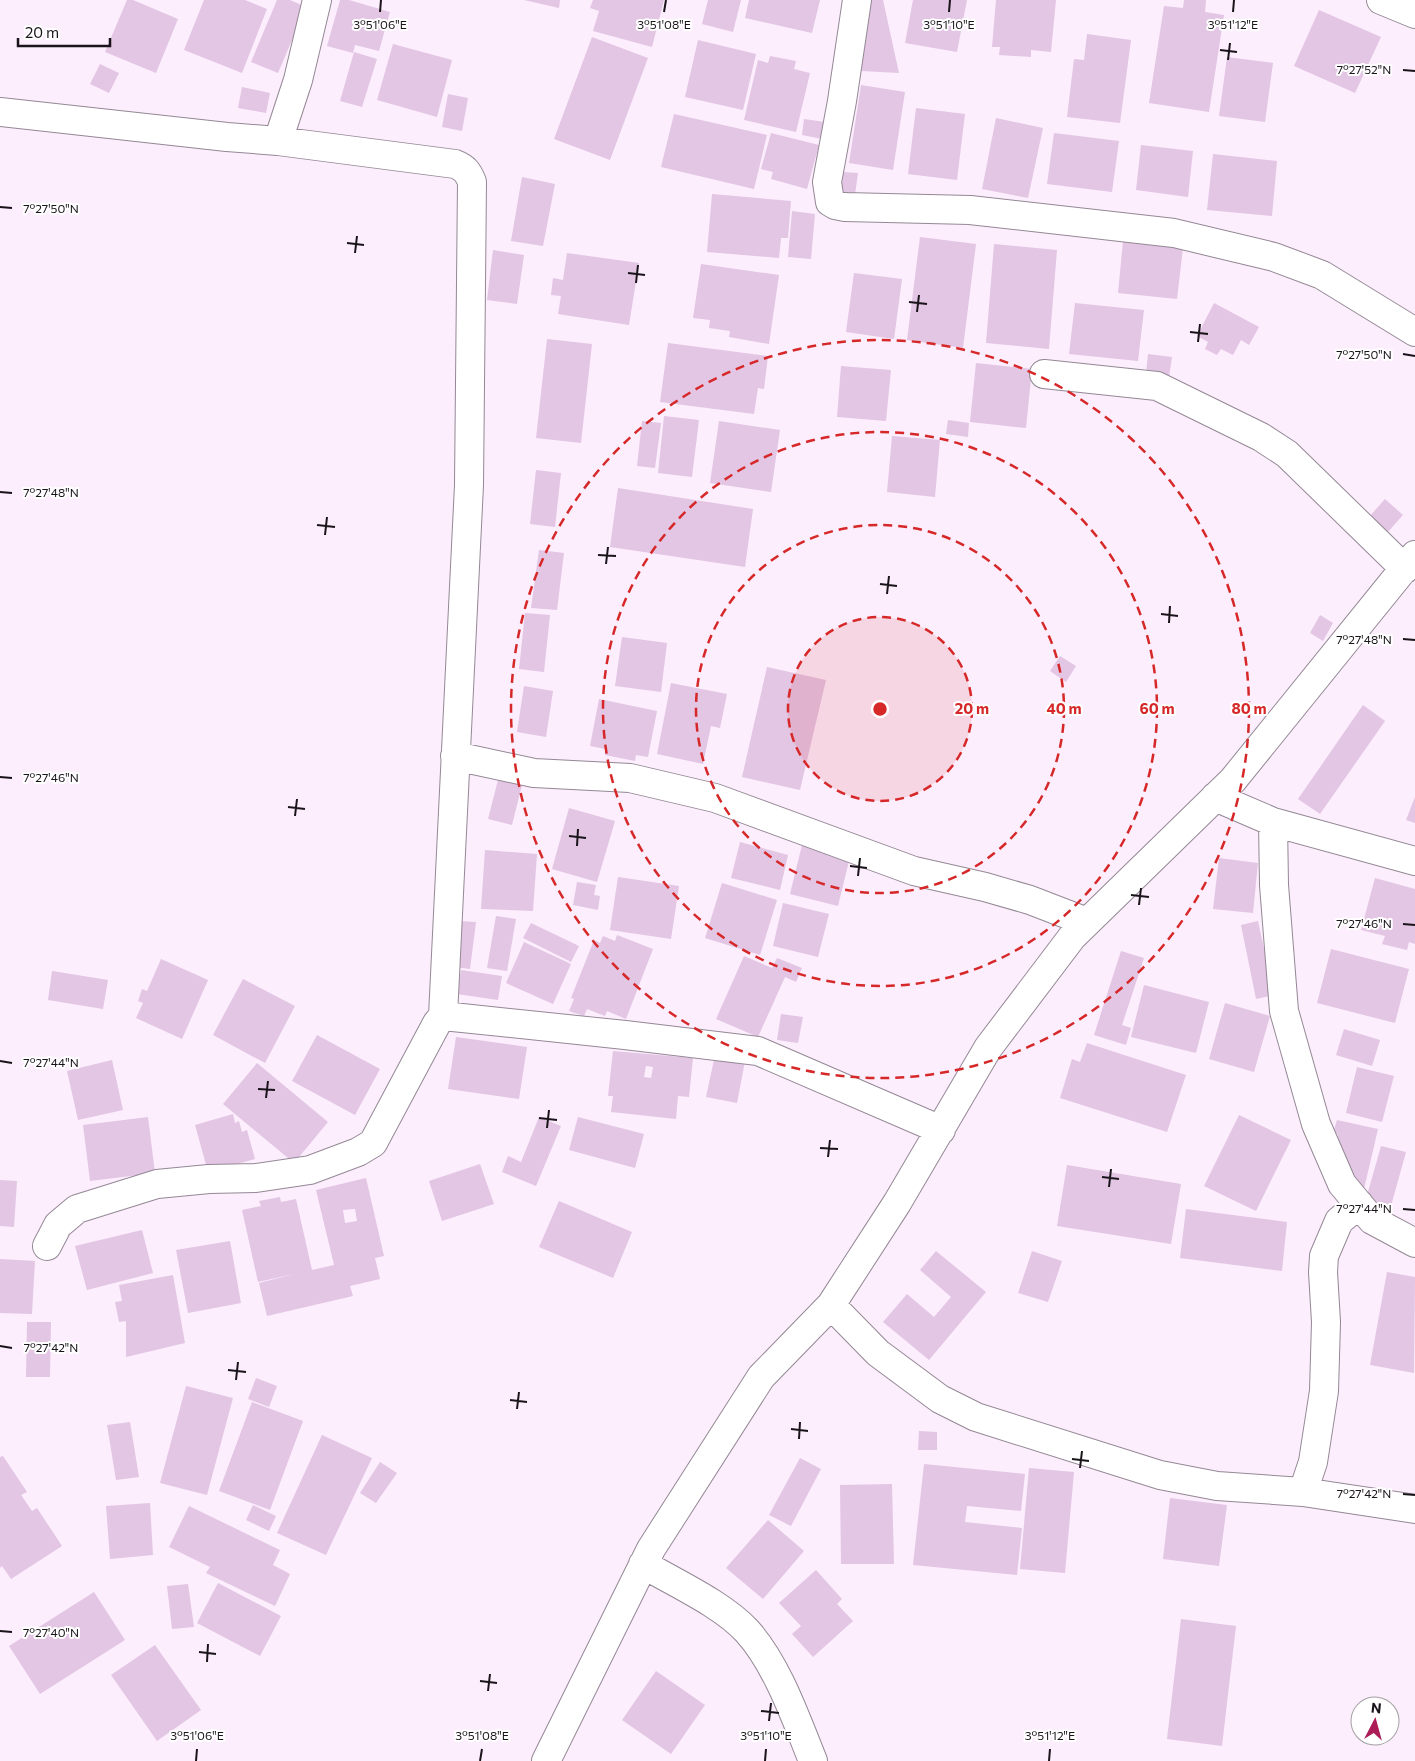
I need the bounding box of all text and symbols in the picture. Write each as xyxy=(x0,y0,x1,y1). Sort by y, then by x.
scale bar xyxy=(18,15,110,47)
text: 3°51'06"E xyxy=(353,17,407,31)
text: 3°51'08"E xyxy=(637,17,691,31)
text: 3°51'10"E xyxy=(923,17,975,31)
text: 3°51'12"E xyxy=(1208,17,1258,31)
text: 20 m xyxy=(25,23,59,41)
text: 7°27'52"N xyxy=(1337,62,1391,76)
text: 7°27'50"N xyxy=(23,201,79,215)
text: 7°27'50"N xyxy=(1336,347,1392,361)
text: 7°27'48"N xyxy=(23,485,79,499)
text: 7°27'48"N xyxy=(1336,632,1392,646)
text: 20 m xyxy=(955,699,989,717)
text: 40 m xyxy=(1046,699,1082,717)
text: 60 m xyxy=(1139,699,1175,717)
text: 80 m xyxy=(1231,699,1267,717)
centre of rings xyxy=(871,700,889,718)
text: 7°27'46"N xyxy=(23,770,79,784)
text: 7°27'46"N xyxy=(1336,916,1392,930)
text: 7°27'44"N xyxy=(23,1055,79,1069)
text: 7°27'44"N xyxy=(1336,1201,1392,1215)
text: 7°27'42"N xyxy=(24,1340,78,1354)
text: 7°27'42"N xyxy=(1337,1486,1391,1500)
text: 7°27'40"N xyxy=(23,1625,79,1639)
north arrow xyxy=(1350,1696,1400,1746)
text: N xyxy=(1370,1699,1383,1717)
text: 3°51'06"E xyxy=(170,1728,224,1742)
text: 3°51'08"E xyxy=(455,1728,509,1742)
text: 3°51'10"E xyxy=(740,1728,792,1742)
text: 3°51'12"E xyxy=(1025,1728,1075,1742)

